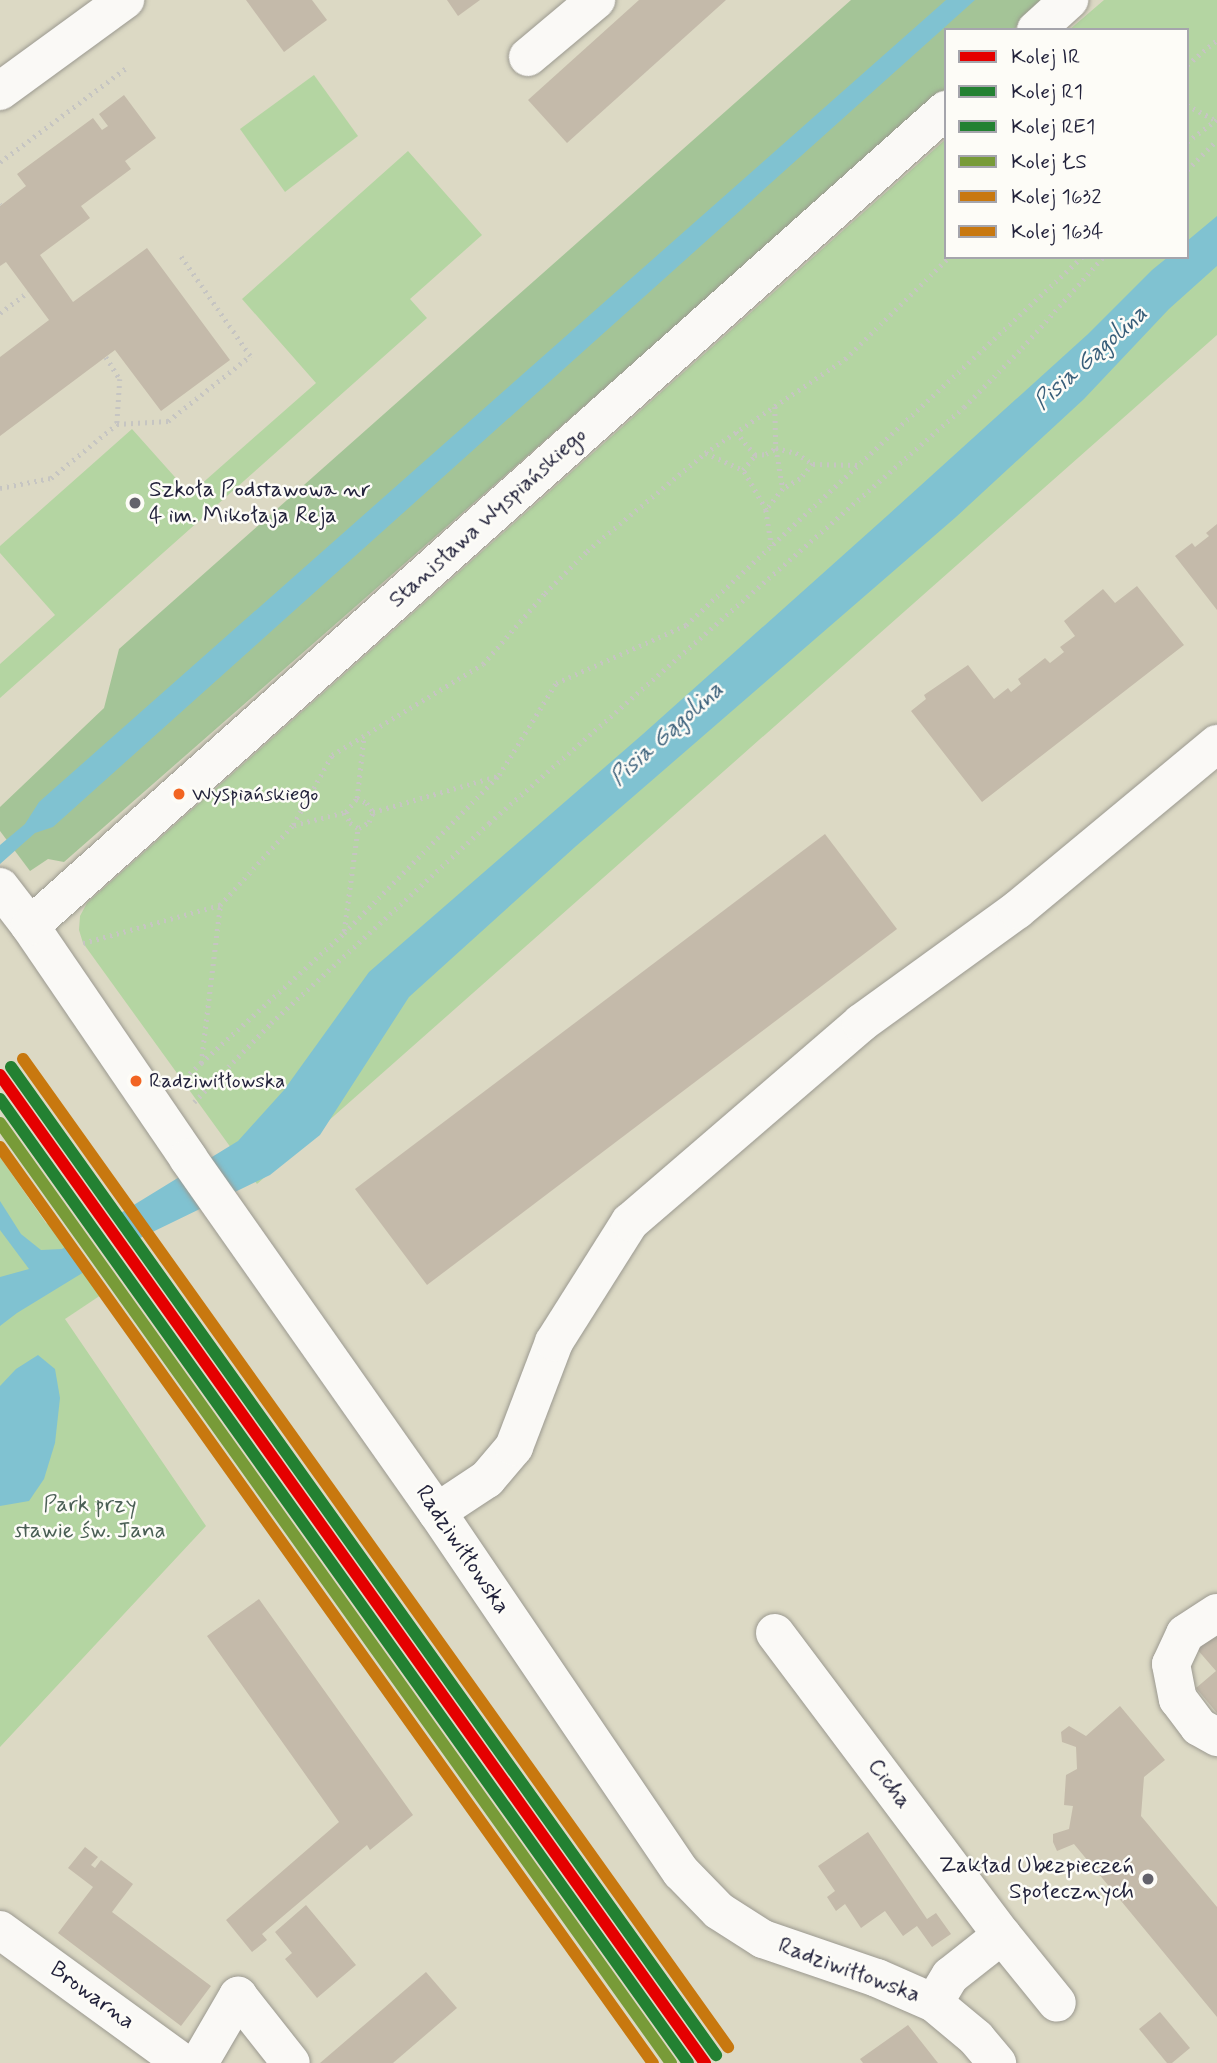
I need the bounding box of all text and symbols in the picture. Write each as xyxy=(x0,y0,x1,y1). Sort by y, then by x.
legend xyxy=(944,28,1189,259)
text: Kolej IR xyxy=(1011,43,1080,71)
text: Kolej R1 xyxy=(1011,78,1083,106)
text: Kolej RE1 xyxy=(1011,113,1095,141)
text: Kolej ŁS xyxy=(1011,148,1087,176)
text: Kolej 1632 xyxy=(1011,183,1101,211)
text: Kolej 1634 xyxy=(1011,218,1103,246)
water label: Pisia Gągolina xyxy=(1028,299,1154,417)
street label: Stanisława Wyspiańskiego xyxy=(383,422,593,614)
place label: Szkoła Podstawowa nr 4 im. Mikołaja Reja xyxy=(149,476,362,530)
marker: Szkoła Podstawowa nr 4 im. Mikołaja Reja xyxy=(127,495,143,511)
water label: Pisia Gągolina xyxy=(604,675,730,793)
place label: Wyspiańskiego xyxy=(192,781,318,807)
marker: Wyspiańskiego xyxy=(172,787,186,801)
place label: Radziwiłłowska xyxy=(149,1068,285,1094)
marker: Radziwiłłowska xyxy=(129,1074,143,1088)
street label: Radziwiłłowska xyxy=(409,1480,515,1620)
park label: Park przy stawie św. Jana xyxy=(14,1491,166,1545)
street label: Cicha xyxy=(861,1753,917,1815)
place label: Zakład Ubezpieczeń Społecznych xyxy=(938,1852,1134,1906)
marker: Zakład Ubezpieczeń Społecznych xyxy=(1140,1871,1156,1887)
street label: Radziwiłłowska xyxy=(774,1932,924,2010)
street label: Browarna xyxy=(44,1956,140,2036)

